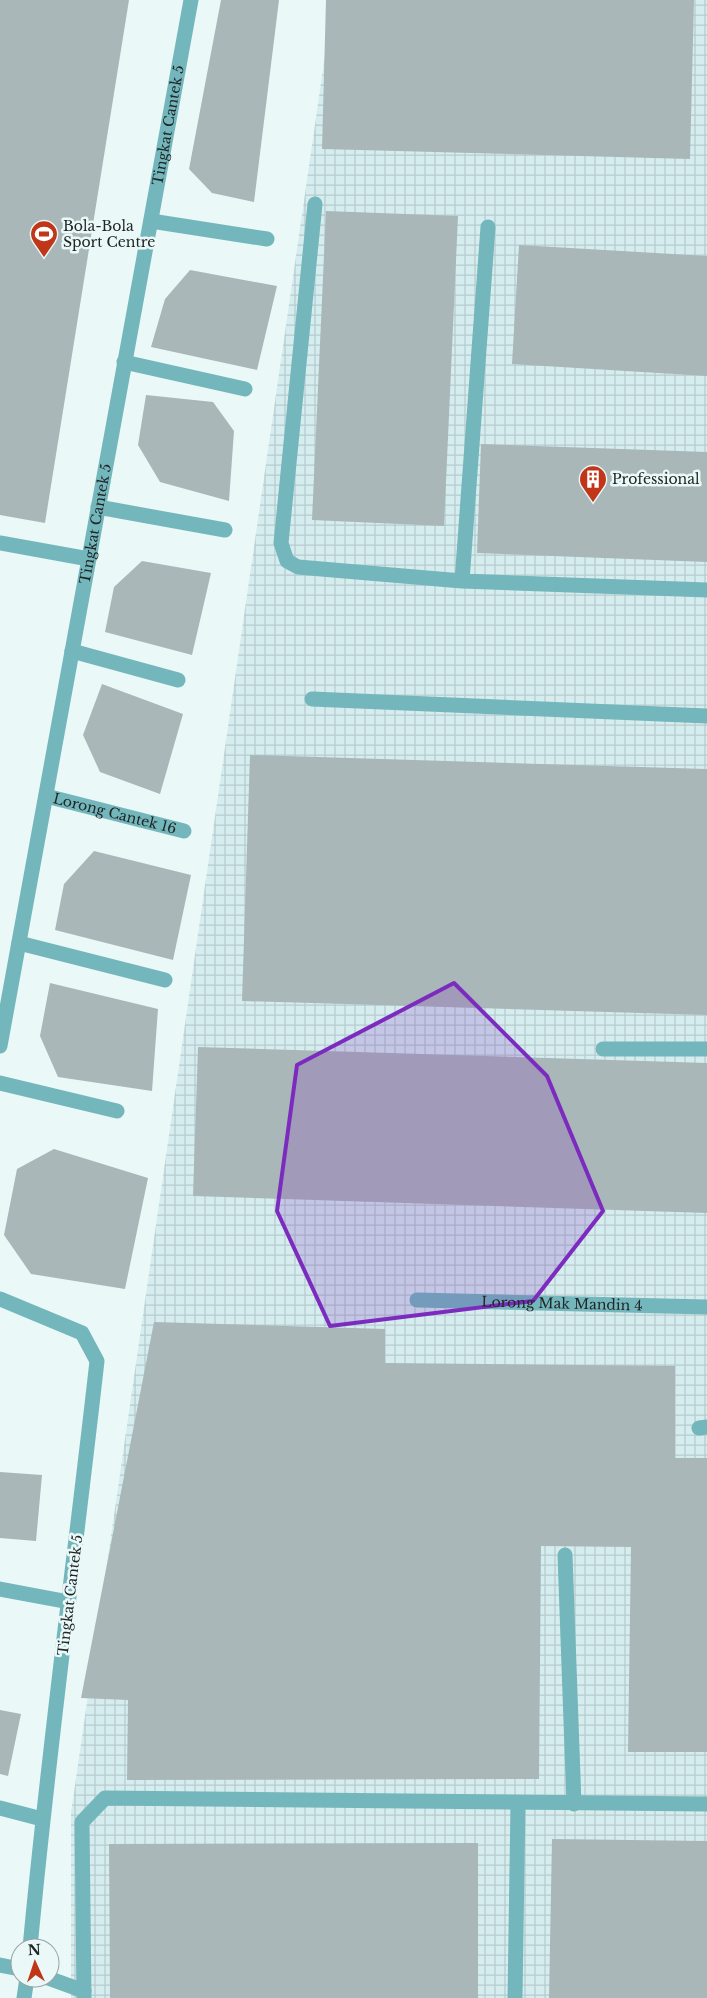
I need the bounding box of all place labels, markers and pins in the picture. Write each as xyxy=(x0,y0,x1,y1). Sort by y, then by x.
place label: Bola-Bola Sport Centre xyxy=(63,217,155,251)
sports icon: Bola-Bola Sport Centre xyxy=(29,219,59,258)
building icon: Professional xyxy=(578,464,608,503)
place label: Professional xyxy=(612,470,700,488)

